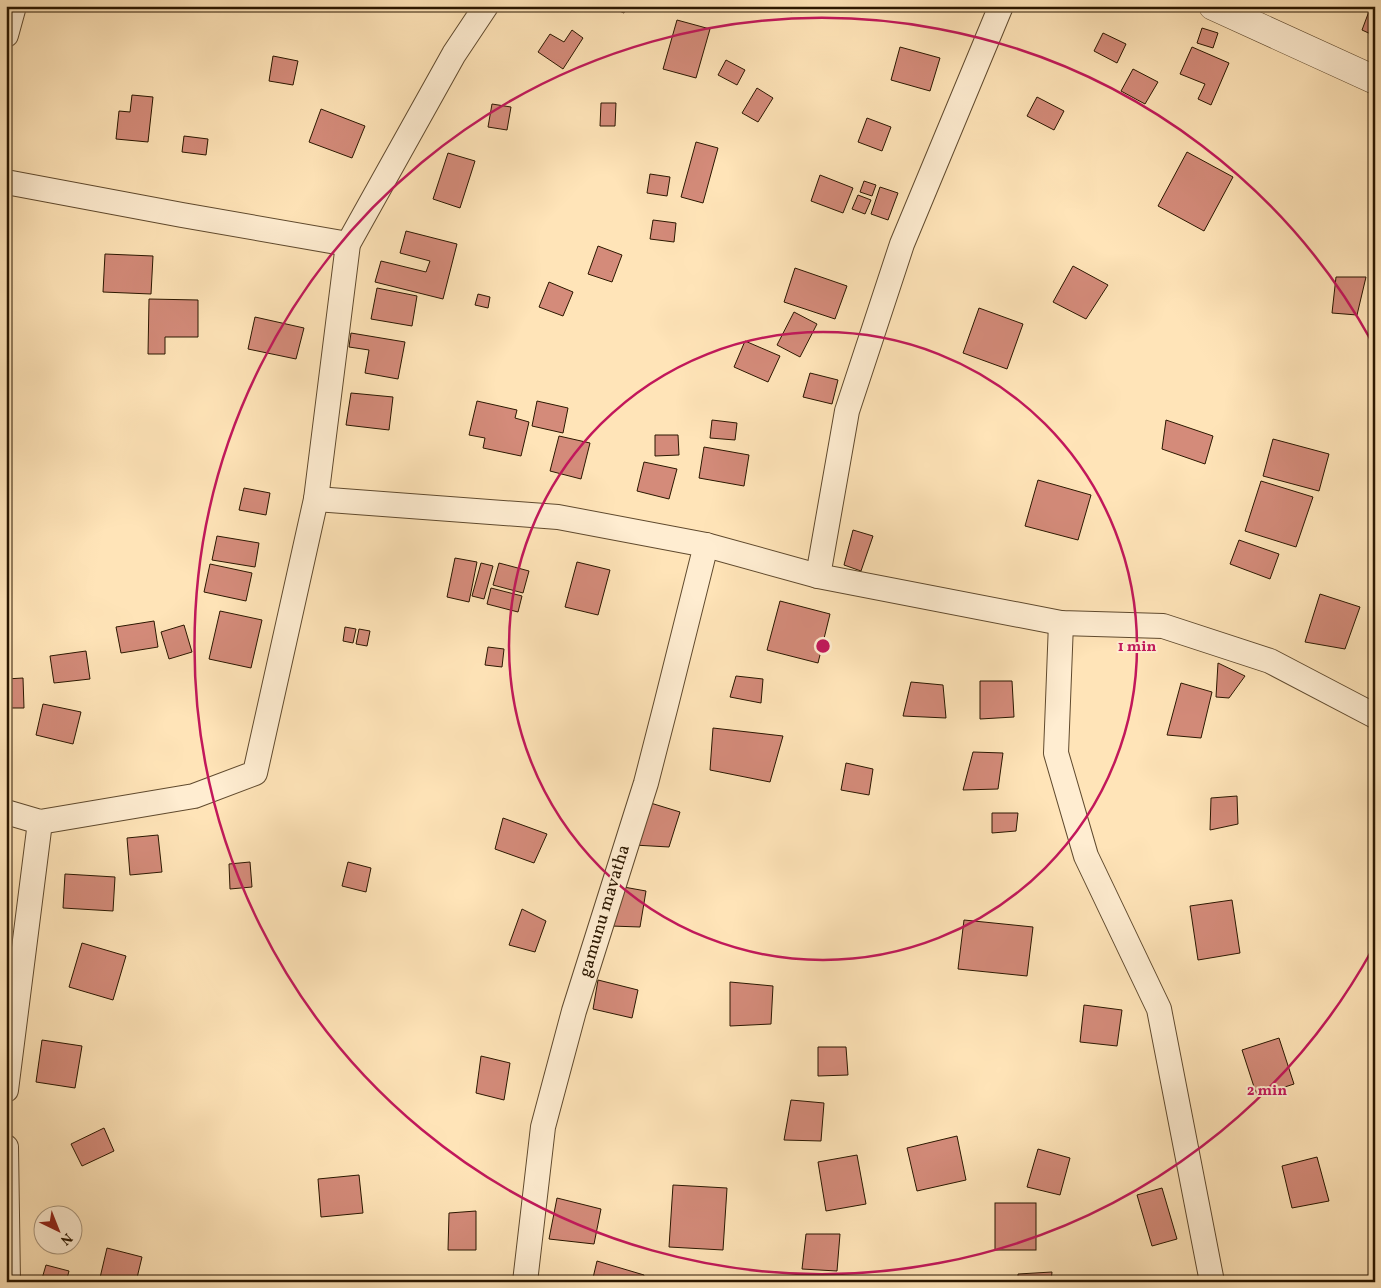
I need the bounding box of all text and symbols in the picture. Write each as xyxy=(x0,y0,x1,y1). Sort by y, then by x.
centre of rings xyxy=(814,637,832,655)
text: 1 min xyxy=(1118,637,1156,658)
street label: gamunu mavatha xyxy=(573,842,637,980)
text: 2 min xyxy=(1247,1081,1287,1102)
north arrow xyxy=(32,1206,82,1256)
text: N xyxy=(56,1228,76,1249)

